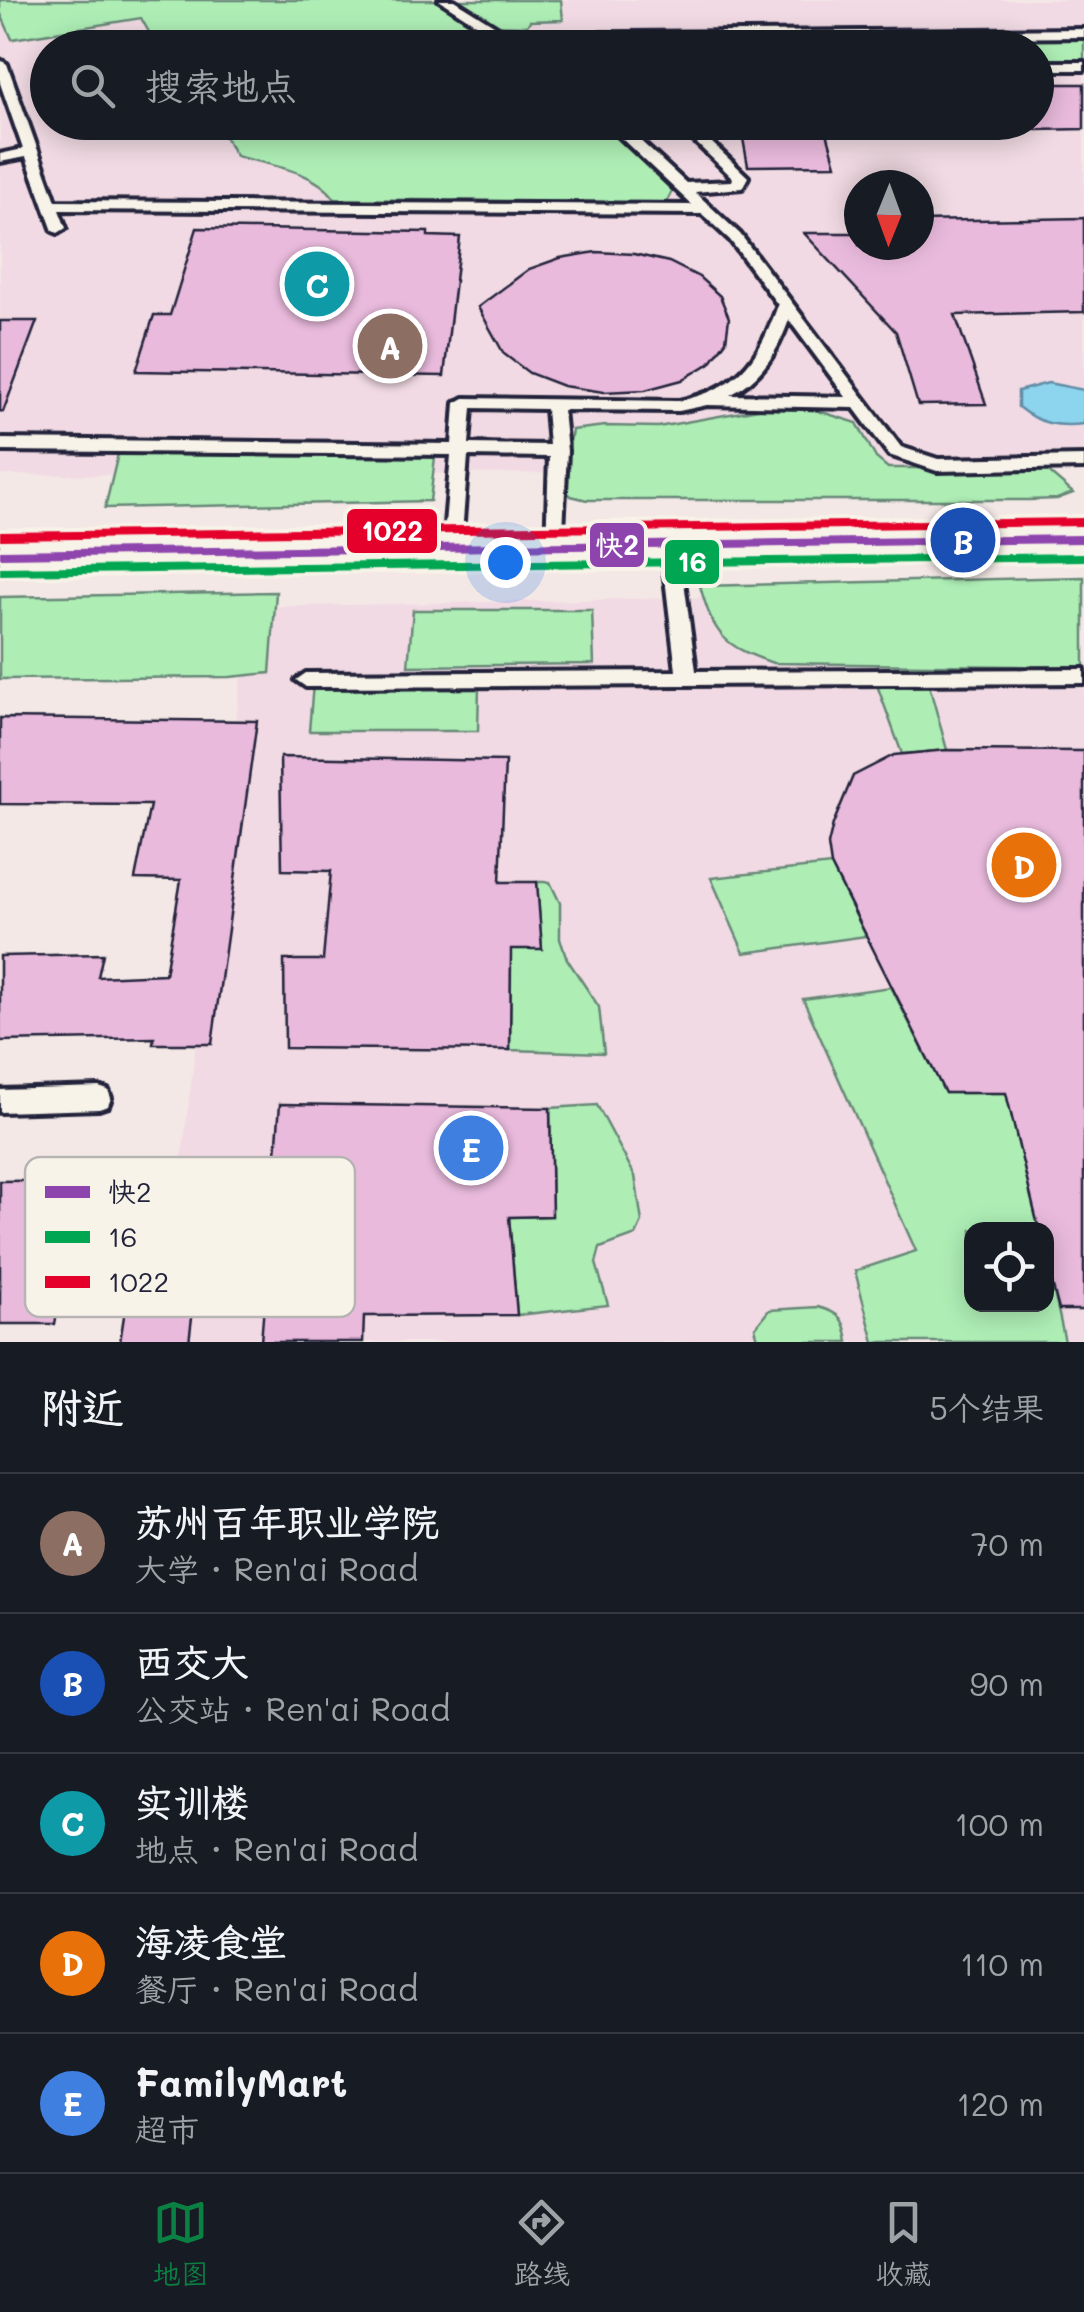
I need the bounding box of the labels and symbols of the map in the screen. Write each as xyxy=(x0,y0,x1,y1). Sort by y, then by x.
north arrow xyxy=(844,170,934,260)
pin: C xyxy=(284,246,350,322)
pin: A xyxy=(358,308,422,384)
pin: B xyxy=(930,502,996,578)
line badge: 1022 xyxy=(345,507,439,555)
text: 1022 xyxy=(361,512,423,548)
line badge: 快2 xyxy=(588,521,646,569)
text: 快2 xyxy=(595,526,639,562)
your location xyxy=(480,537,531,588)
line badge: 16 xyxy=(663,538,721,586)
text: 16 xyxy=(677,543,707,579)
pin: D xyxy=(992,828,1056,902)
pin: E xyxy=(438,1110,504,1186)
legend xyxy=(25,1157,355,1317)
text: 快2 xyxy=(108,1173,152,1209)
text: 16 xyxy=(108,1218,137,1254)
text: 1022 xyxy=(108,1263,169,1299)

